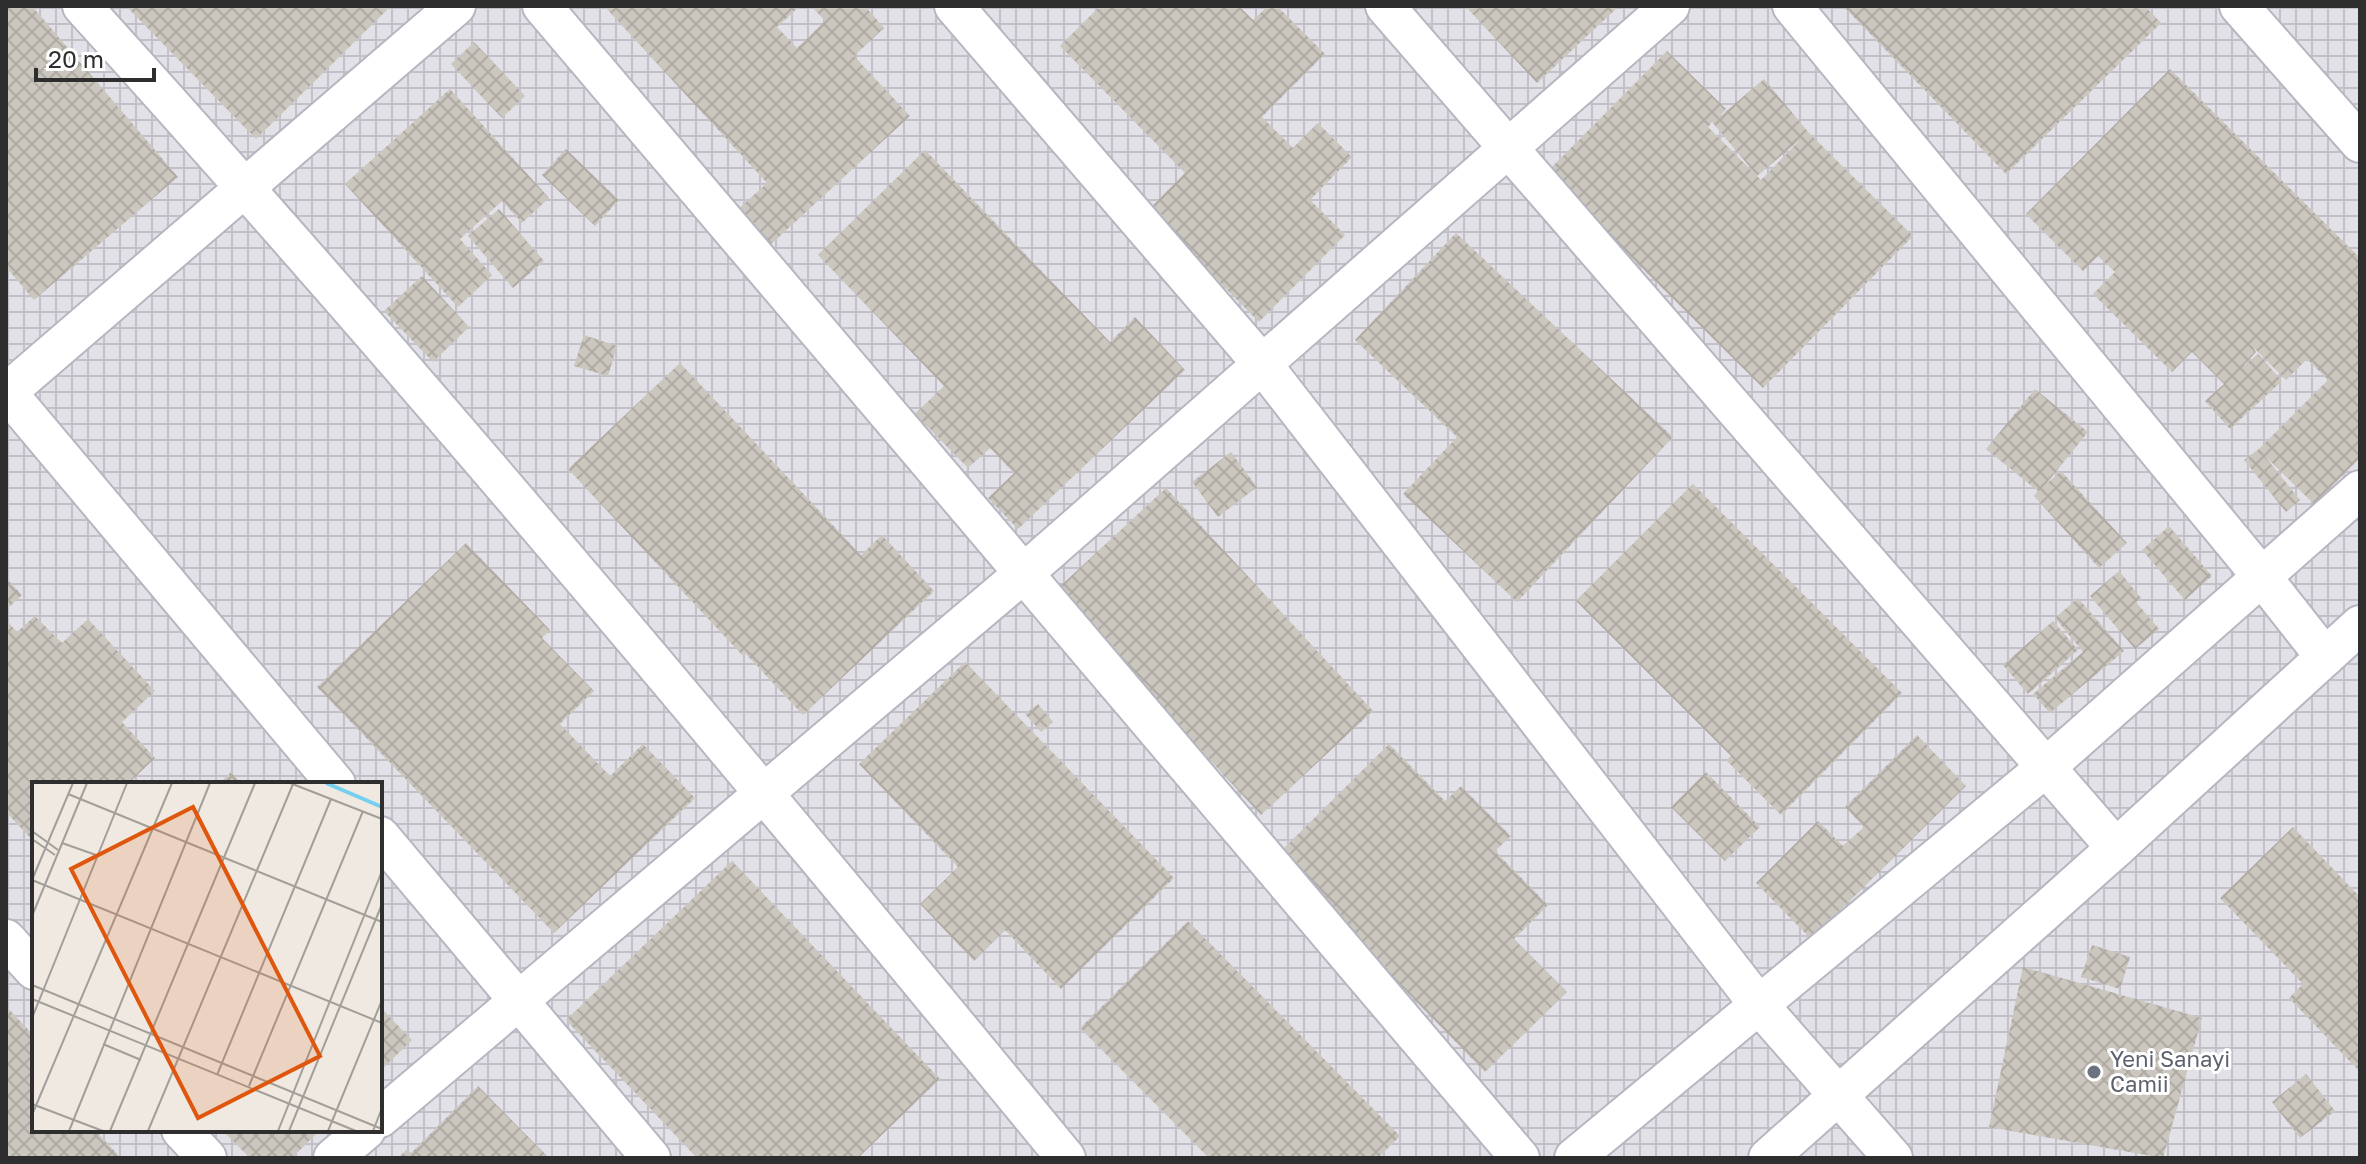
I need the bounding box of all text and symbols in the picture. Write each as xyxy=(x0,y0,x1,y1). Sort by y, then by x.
scale bar xyxy=(36,32,154,82)
text: 20 m xyxy=(48,44,104,73)
inset map xyxy=(32,782,382,1132)
place label: Yeni Sanayi Camii xyxy=(2110,1045,2230,1097)
marker: Yeni Sanayi Camii xyxy=(2085,1063,2103,1081)

